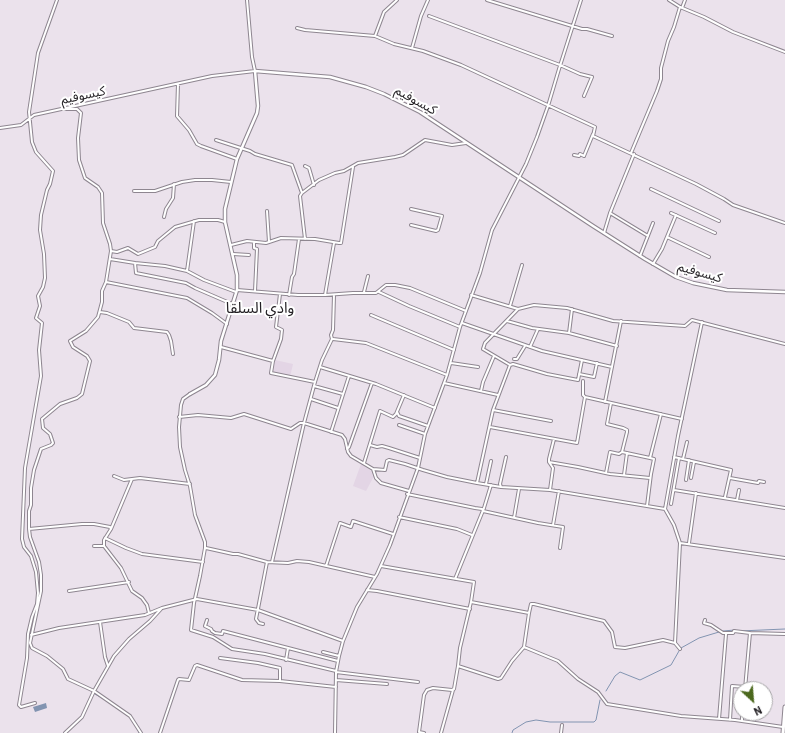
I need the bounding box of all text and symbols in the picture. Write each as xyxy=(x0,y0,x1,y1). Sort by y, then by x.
street label: كيسوفيم xyxy=(392,82,440,118)
street label: كيسوفيم xyxy=(59,83,107,107)
street label: كيسوفيم xyxy=(676,258,724,286)
district label: وادي السلقا xyxy=(226,299,294,317)
north arrow xyxy=(733,681,773,721)
text: N xyxy=(752,704,764,719)

